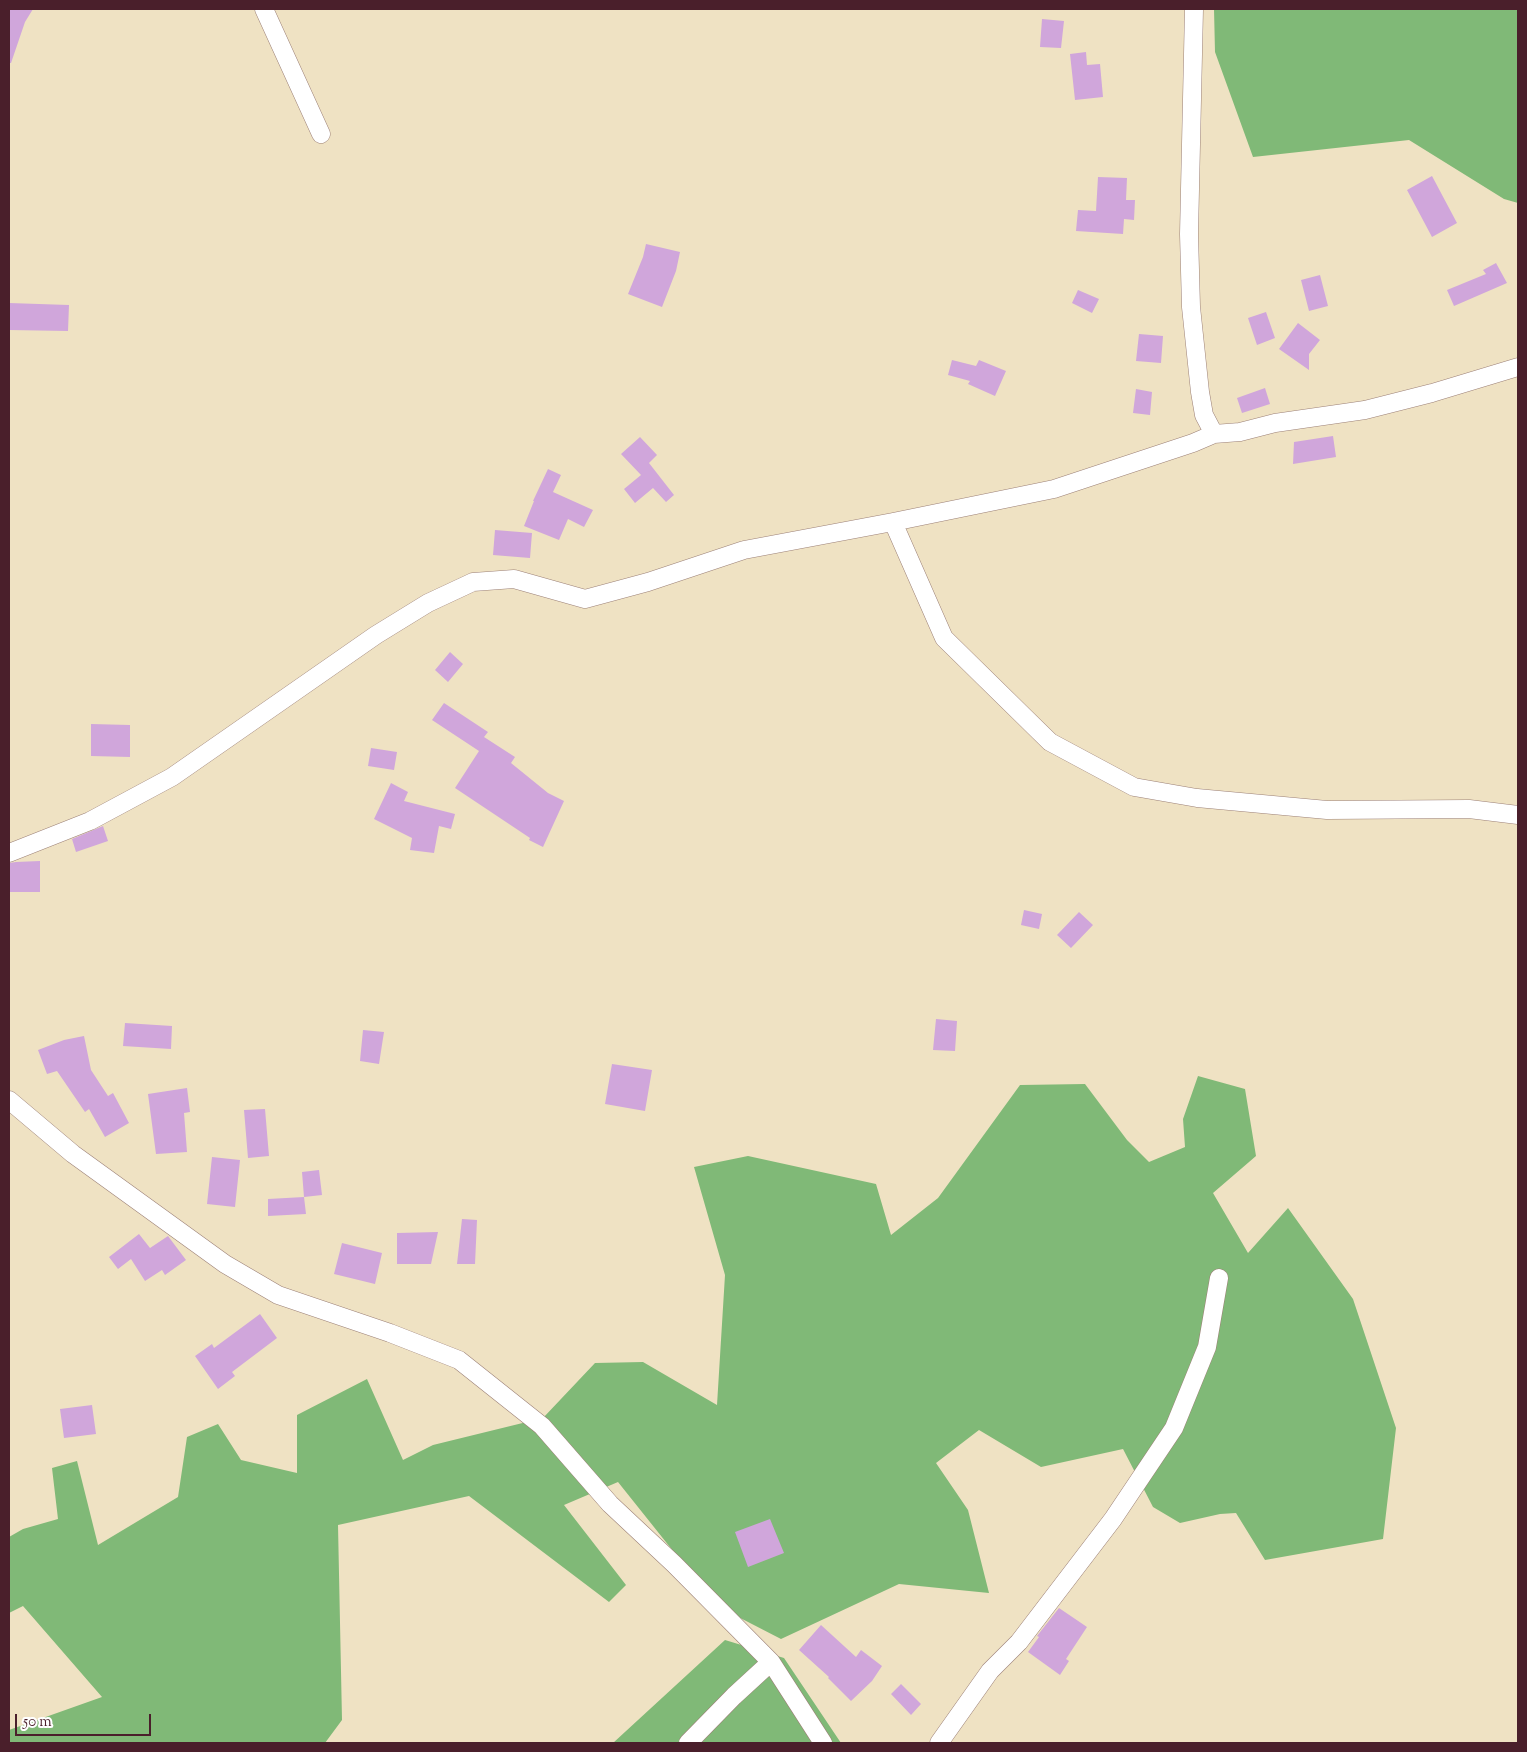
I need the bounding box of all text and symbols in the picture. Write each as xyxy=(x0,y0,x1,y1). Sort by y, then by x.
scale bar xyxy=(18,1704,154,1736)
text: 50 m xyxy=(23,1712,52,1733)

